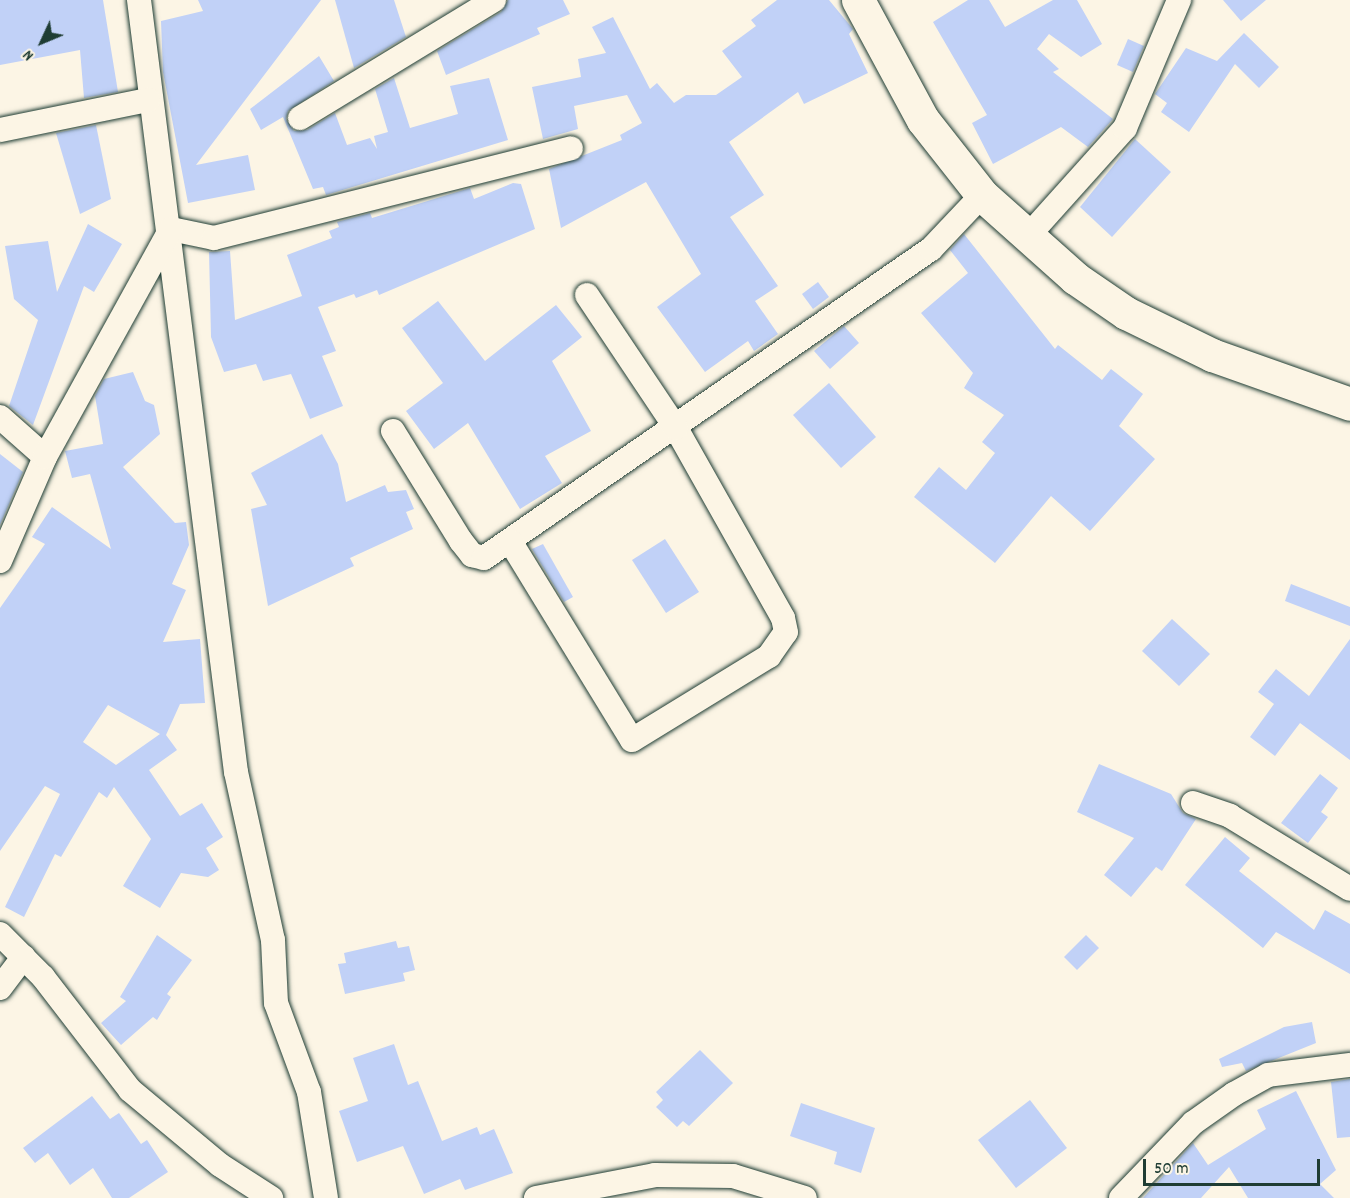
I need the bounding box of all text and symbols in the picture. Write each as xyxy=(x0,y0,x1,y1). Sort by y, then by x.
north arrow xyxy=(12,12,72,72)
text: N xyxy=(18,44,40,66)
scale bar xyxy=(1146,1147,1323,1185)
text: 50 m xyxy=(1154,1157,1189,1182)

